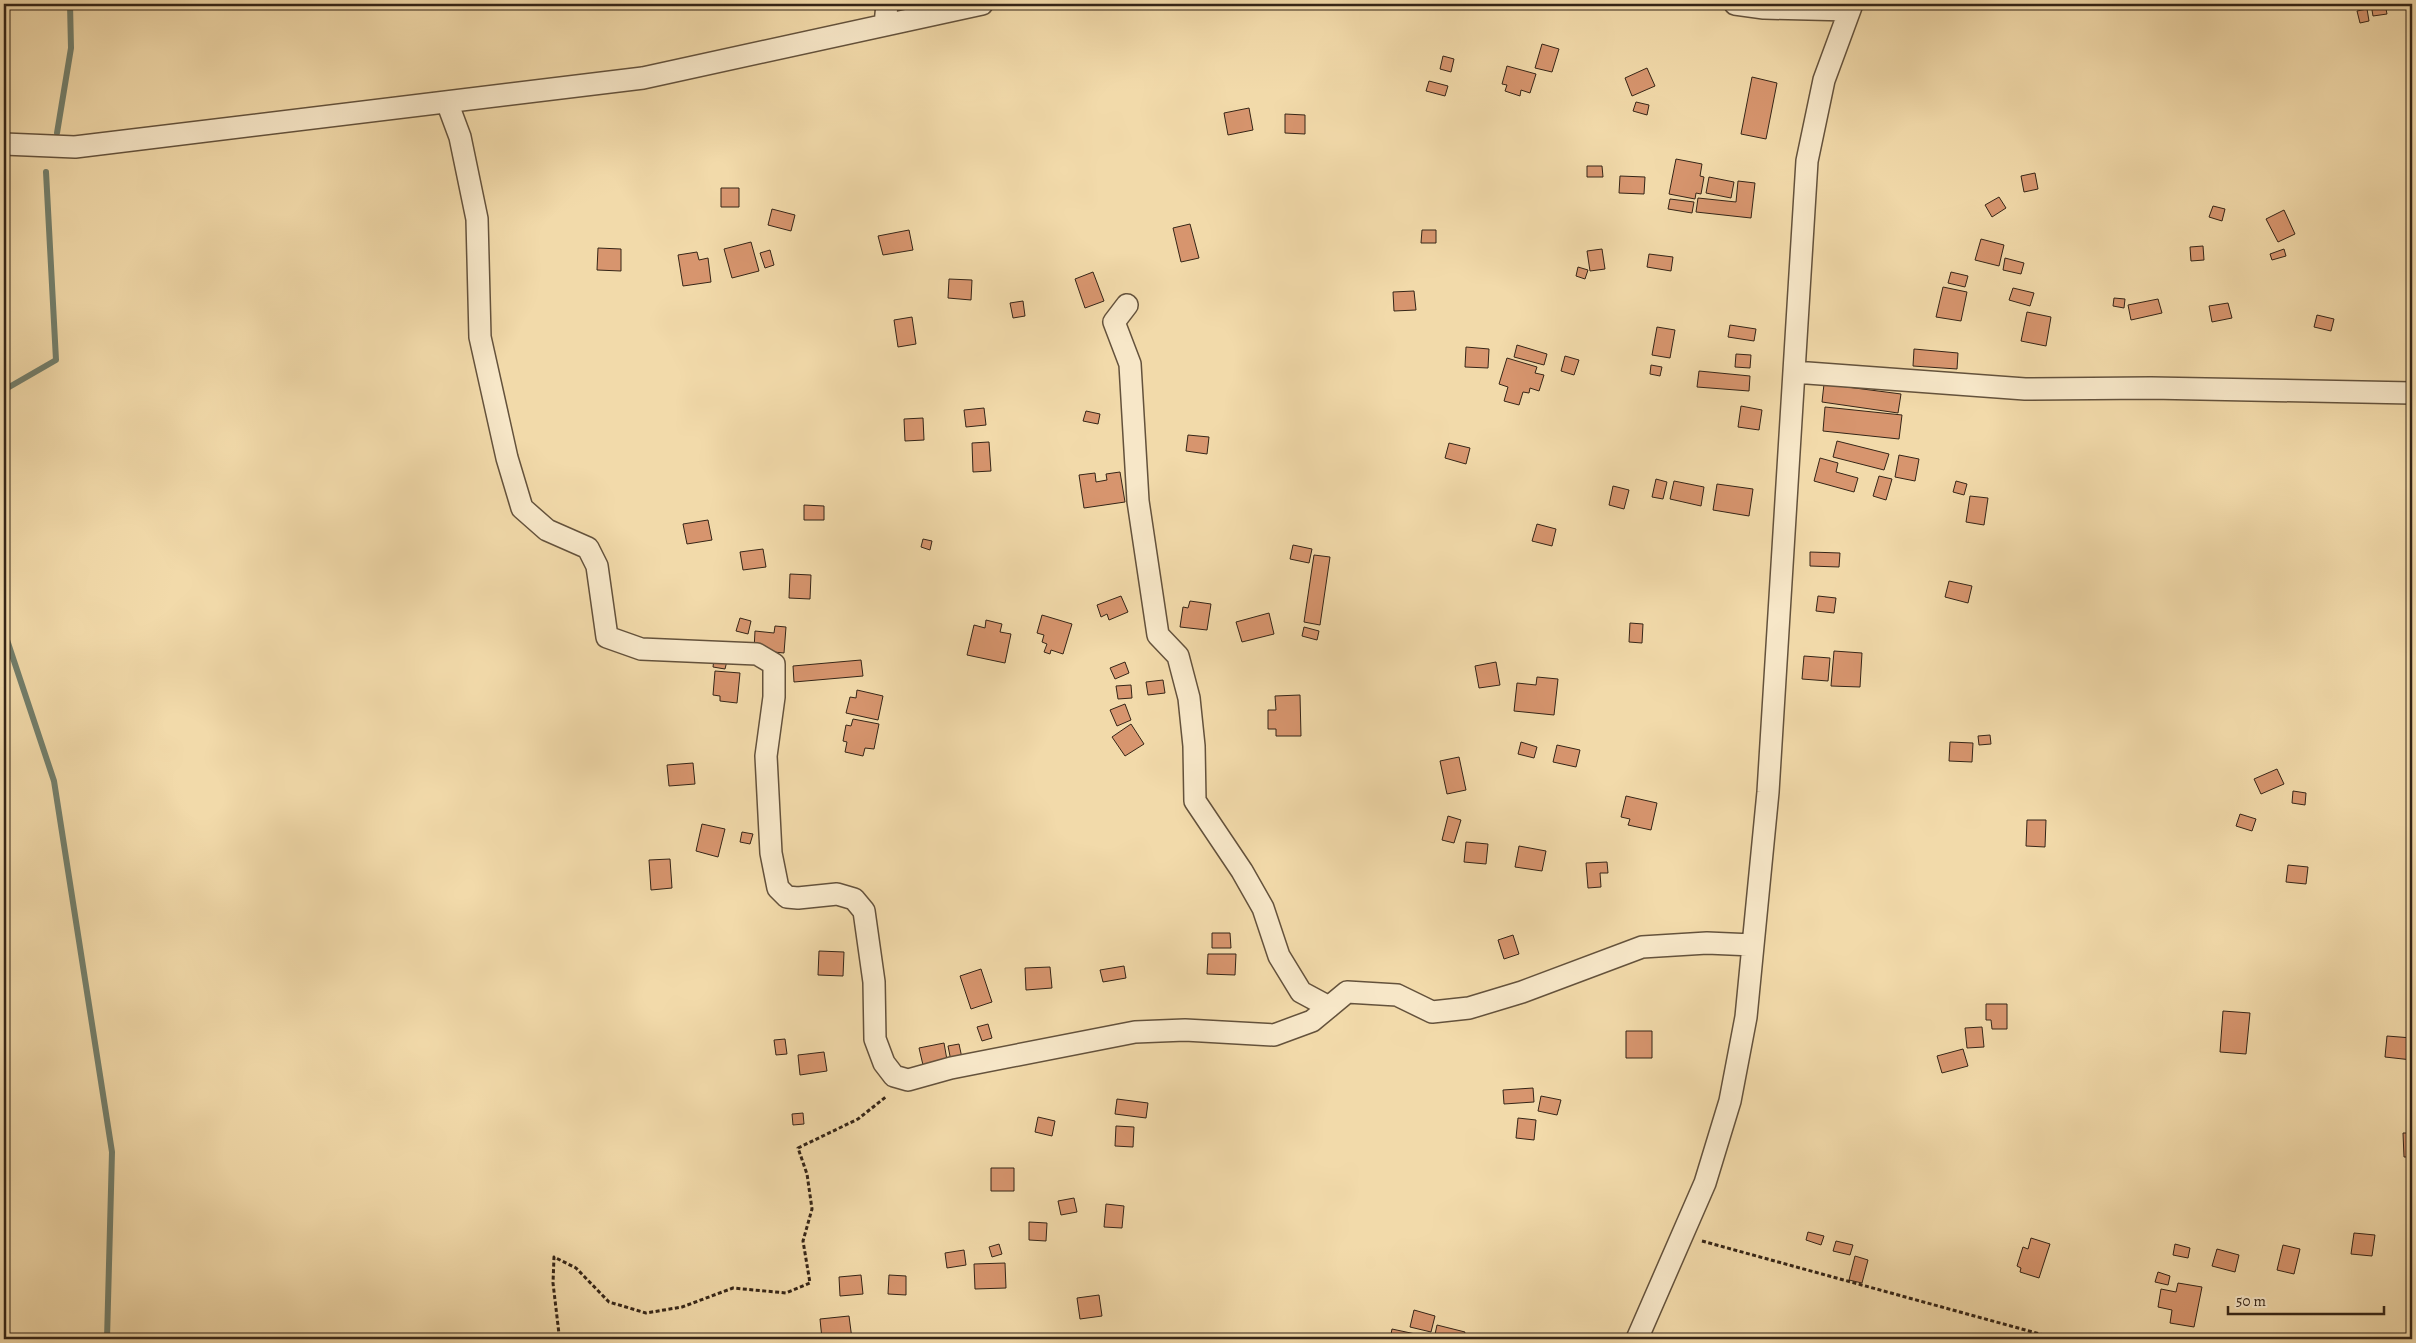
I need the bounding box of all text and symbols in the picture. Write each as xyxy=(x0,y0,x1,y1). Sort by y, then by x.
scale bar xyxy=(2228,1283,2385,1315)
text: 50 m xyxy=(2236,1291,2266,1311)

